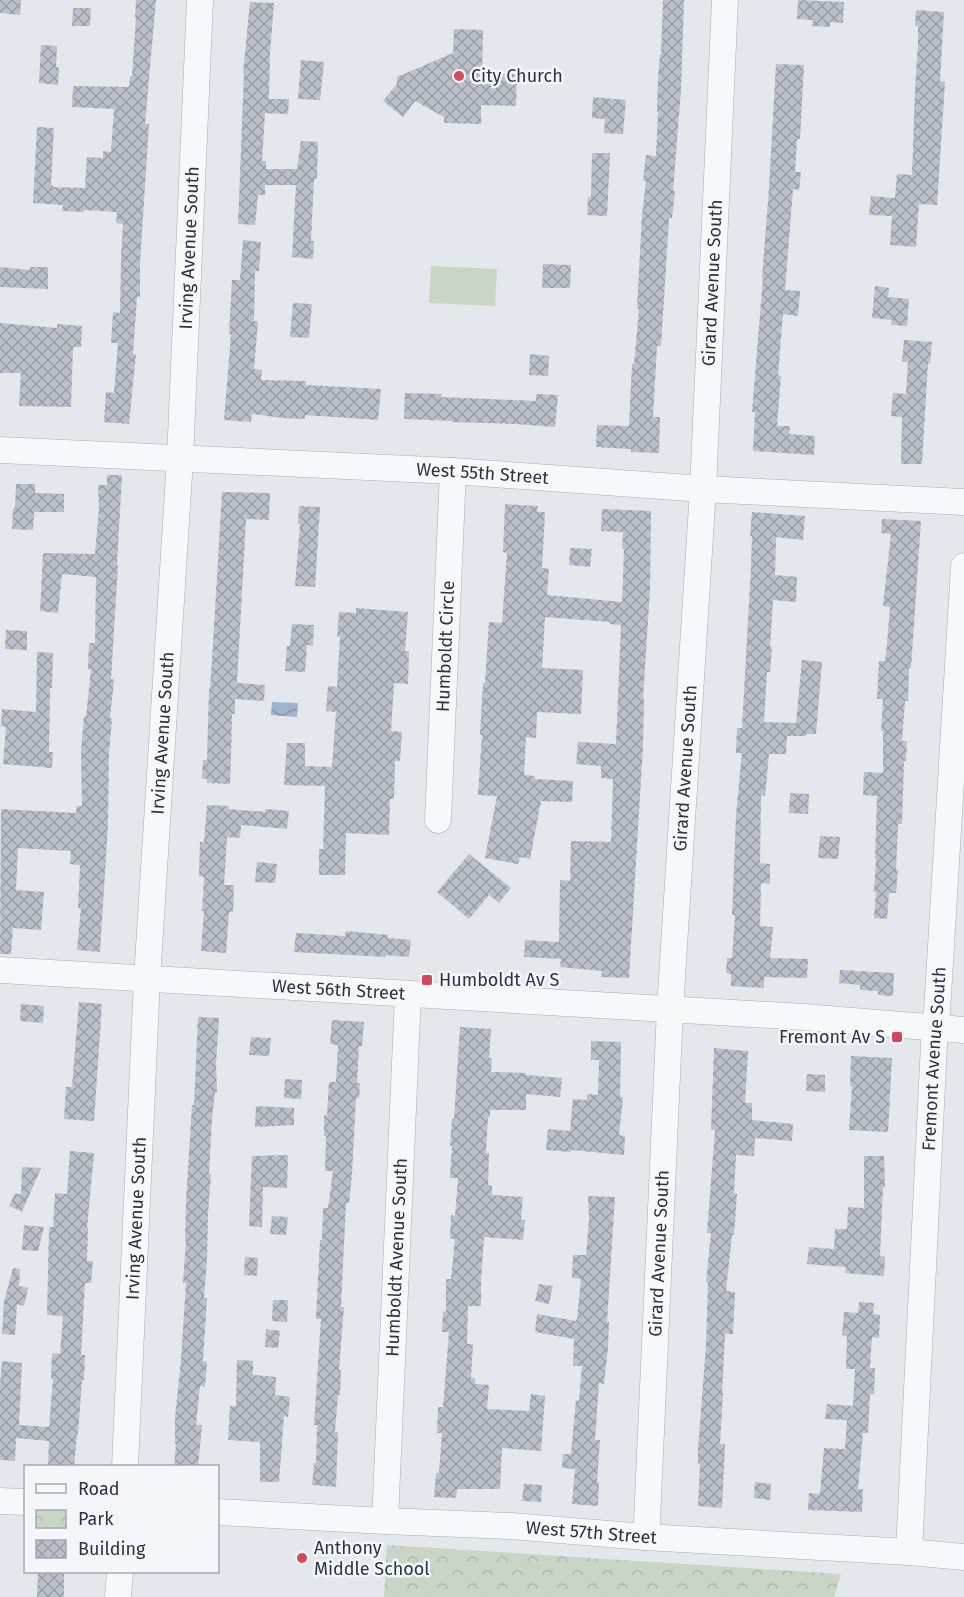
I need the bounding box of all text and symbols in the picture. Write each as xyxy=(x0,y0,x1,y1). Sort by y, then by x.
place label: City Church xyxy=(471,65,563,87)
marker: City Church xyxy=(452,69,466,83)
street label: Irving Avenue South xyxy=(175,166,204,330)
street label: Girard Avenue South xyxy=(698,199,727,367)
street label: West 55th Street xyxy=(416,458,550,489)
street label: Humboldt Circle xyxy=(432,580,459,712)
street label: Irving Avenue South xyxy=(146,651,179,815)
street label: Girard Avenue South xyxy=(669,684,702,852)
street label: Fremont Avenue South xyxy=(918,966,951,1151)
place label: Humboldt Av S xyxy=(439,969,560,991)
marker: Humboldt Av S xyxy=(420,973,434,987)
street label: West 56th Street xyxy=(271,975,406,1005)
place label: Fremont Av S xyxy=(779,1026,885,1048)
marker: Fremont Av S xyxy=(890,1030,904,1044)
street label: Irving Avenue South xyxy=(122,1136,151,1300)
street label: Humboldt Avenue South xyxy=(381,1157,412,1357)
street label: Girard Avenue South xyxy=(644,1169,674,1337)
legend xyxy=(24,1465,219,1573)
text: Road xyxy=(78,1478,120,1500)
text: Park xyxy=(78,1508,114,1530)
street label: West 57th Street xyxy=(525,1516,658,1549)
place label: Anthony Middle School xyxy=(314,1537,430,1580)
text: Building xyxy=(78,1538,146,1560)
marker: Anthony Middle School xyxy=(295,1551,309,1565)

